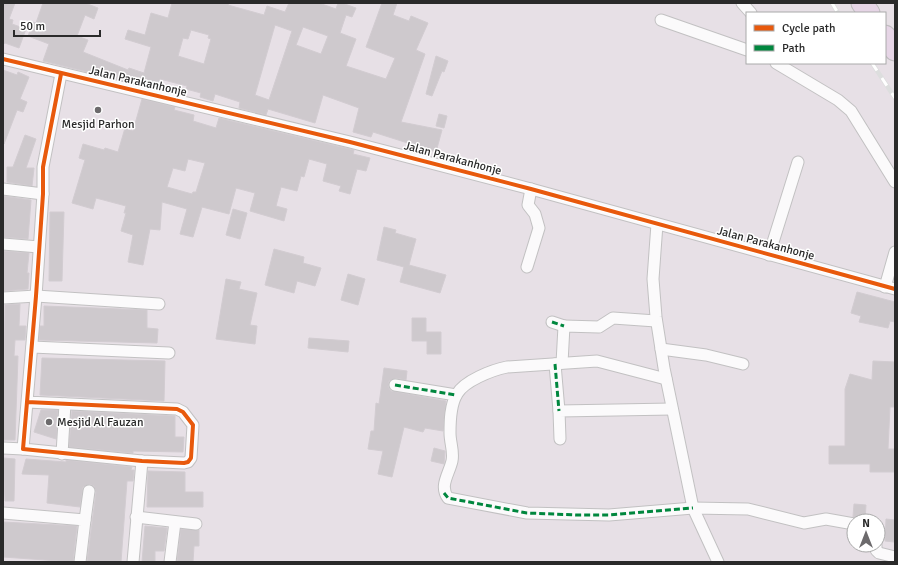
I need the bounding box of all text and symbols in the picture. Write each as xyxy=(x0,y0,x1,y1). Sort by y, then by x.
scale bar xyxy=(14,12,100,38)
legend xyxy=(746,12,886,64)
text: 50 m xyxy=(20,19,45,34)
text: Cycle path xyxy=(782,21,835,36)
text: Path xyxy=(782,41,805,56)
street label: Jalan Parakanhonje xyxy=(87,63,188,100)
marker: Mesjid Parhon xyxy=(93,105,103,115)
place label: Mesjid Parhon xyxy=(62,117,134,132)
street label: Jalan Parakanhonje xyxy=(402,138,503,179)
street label: Jalan Parakanhonje xyxy=(715,223,816,264)
place label: Mesjid Al Fauzan xyxy=(57,415,143,430)
marker: Mesjid Al Fauzan xyxy=(44,417,54,427)
north arrow xyxy=(846,513,886,553)
text: N xyxy=(862,517,870,530)

